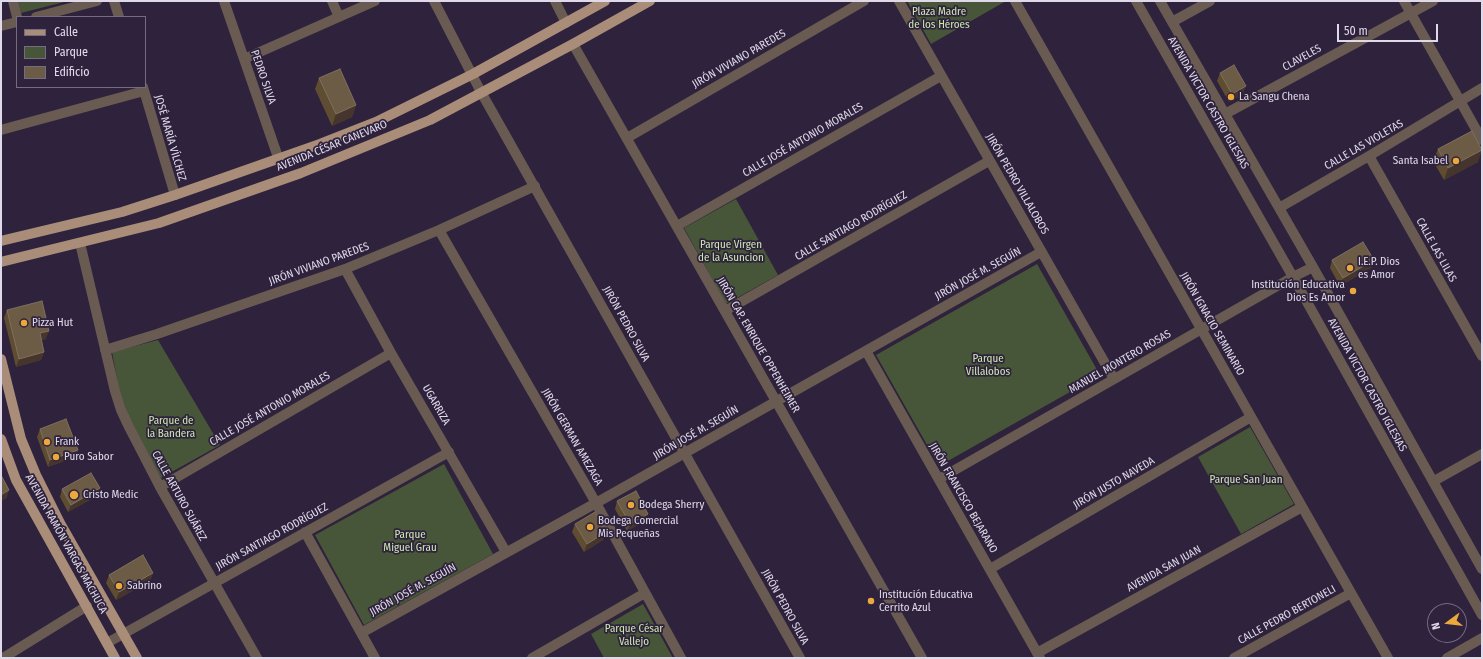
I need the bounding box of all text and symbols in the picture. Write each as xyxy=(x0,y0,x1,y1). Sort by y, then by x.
park label: Plaza Madre de los Héroes xyxy=(908,5,970,31)
legend xyxy=(16,16,146,88)
scale bar xyxy=(1339,16,1440,42)
text: 50 m xyxy=(1344,24,1368,38)
text: Calle xyxy=(54,25,78,39)
street label: JIRÓN VIVIANO PAREDES xyxy=(690,27,788,91)
street label: AVENIDA VICTOR CASTRO IGLESIAS xyxy=(1165,35,1251,171)
street label: CLAVELES xyxy=(1280,42,1324,74)
text: Parque xyxy=(54,45,88,59)
street label: PEDRO SILVA xyxy=(248,48,278,106)
text: Edificio xyxy=(54,65,90,79)
place label: La Sangu Chena xyxy=(1239,90,1310,104)
marker: La Sangu Chena xyxy=(1226,92,1236,102)
street label: JOSÉ MARÍA VÍLCHEZ xyxy=(151,93,189,183)
street label: CALLE JOSÉ ANTONIO MORALES xyxy=(740,100,866,180)
street label: CALLE LAS VIOLETAS xyxy=(1322,117,1406,173)
street label: AVENIDA CÉSAR CANEVARO xyxy=(275,118,389,174)
street label: JIRÓN PEDRO VILLALOBOS xyxy=(983,131,1051,237)
place label: Santa Isabel xyxy=(1393,154,1448,168)
marker: Santa Isabel xyxy=(1451,156,1461,166)
street label: CALLE SANTIAGO RODRÍGUEZ xyxy=(793,188,909,264)
street label: CALLE LAS LILAS xyxy=(1413,216,1459,284)
park label: Parque Virgen de la Asuncion xyxy=(698,238,764,264)
street label: JIRÓN VIVIANO PAREDES xyxy=(267,240,371,288)
street label: JIRÓN JOSÉ M. SEGUÍN xyxy=(933,245,1023,303)
place label: I.E.P. Dios es Amor xyxy=(1358,255,1400,281)
marker: I.E.P. Dios es Amor xyxy=(1345,263,1355,273)
street label: JIRÓN IGNACIO SEMINARIO xyxy=(1177,270,1247,378)
street label: JIRÓN CAP. ENRIQUE OPPENHEIMER xyxy=(714,275,802,415)
place label: Institución Educativa Dios Es Amor xyxy=(1251,278,1345,304)
street label: JIRÓN PEDRO SILVA xyxy=(600,284,652,364)
marker: Institución Educativa Dios Es Amor xyxy=(1348,286,1358,296)
place label: Pizza Hut xyxy=(32,316,73,330)
street label: AVENIDA VICTOR CASTRO IGLESIAS xyxy=(1325,316,1409,454)
marker: Pizza Hut xyxy=(19,318,29,328)
street label: MANUEL MONTERO ROSAS xyxy=(1067,327,1173,397)
park label: Parque Villalobos xyxy=(966,352,1010,378)
street label: CALLE JOSÉ ANTONIO MORALES xyxy=(207,369,333,449)
street label: UGARRIZA xyxy=(419,382,453,428)
street label: JIRÓN GERMAN AMEZAGA xyxy=(539,386,605,488)
street label: JIRÓN JOSÉ M. SEGUÍN xyxy=(651,403,741,463)
park label: Parque de la Bandera xyxy=(147,414,195,440)
place label: Frank xyxy=(55,435,79,449)
marker: Frank xyxy=(42,437,52,447)
street label: JIRÓN FRANCISCO BEJARANO xyxy=(926,440,1000,556)
street label: CALLE ARTURO SUÁREZ xyxy=(149,449,209,543)
place label: Puro Sabor xyxy=(64,450,113,464)
marker: Puro Sabor xyxy=(51,452,61,462)
street label: JIRÓN JUSTO NAVEDA xyxy=(1071,454,1157,512)
street label: AVENIDA RAMÓN VARGAS MACHUCA xyxy=(22,472,110,616)
park label: Parque San Juan xyxy=(1210,473,1282,487)
place label: Cristo Medic xyxy=(83,488,138,502)
marker: Cristo Medic xyxy=(68,489,80,501)
place label: Bodega Sherry xyxy=(639,498,704,512)
marker: Bodega Sherry xyxy=(626,500,636,510)
street label: JIRÓN SANTIAGO RODRÍGUEZ xyxy=(214,501,330,573)
place label: Bodega Comercial Mis Pequeñas xyxy=(598,514,678,540)
marker: Bodega Comercial Mis Pequeñas xyxy=(585,522,595,532)
park label: Parque Miguel Grau xyxy=(383,528,437,554)
street label: AVENIDA SAN JUAN xyxy=(1125,543,1203,595)
street label: JIRÓN JOSÉ M. SEGUÍN xyxy=(368,561,458,619)
street label: JIRÓN PEDRO SILVA xyxy=(759,567,811,647)
place label: Sabrino xyxy=(127,579,162,593)
marker: Sabrino xyxy=(114,581,124,591)
street label: CALLE PEDRO BERTONELI xyxy=(1236,583,1338,647)
place label: Institución Educativa Cerrito Azul xyxy=(879,588,973,614)
marker: Institución Educativa Cerrito Azul xyxy=(866,596,876,606)
north arrow xyxy=(1427,603,1467,643)
text: N xyxy=(1429,621,1443,631)
park label: Parque César Vallejo xyxy=(605,622,663,648)

